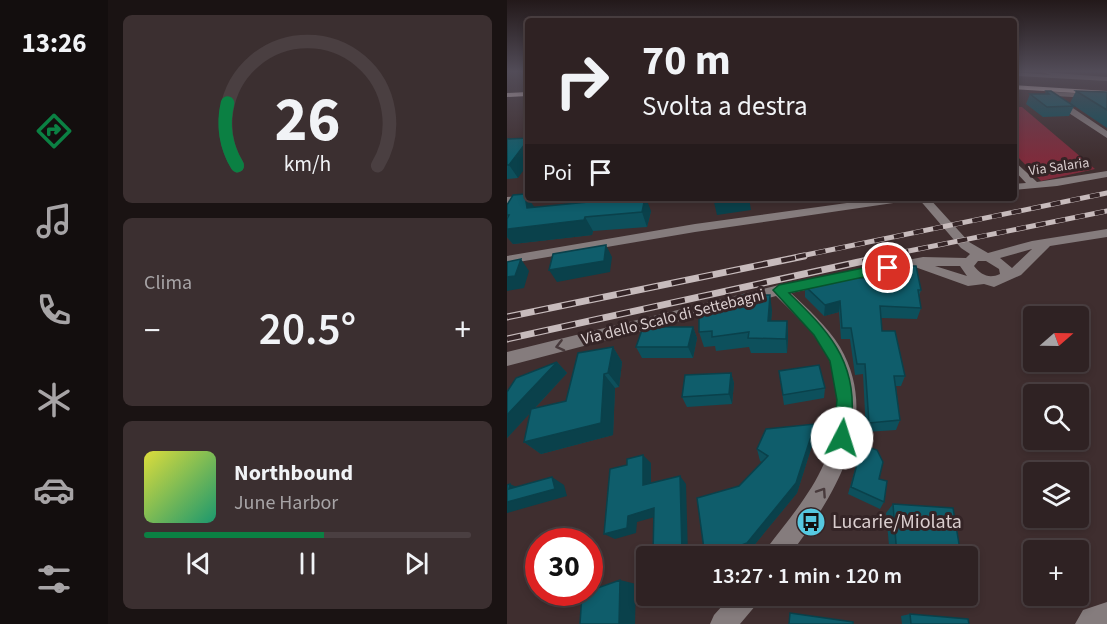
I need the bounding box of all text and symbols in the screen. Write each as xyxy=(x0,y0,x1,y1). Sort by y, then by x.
text: 13:26 xyxy=(21,24,87,63)
text: 70 m xyxy=(642,31,731,91)
icon: right xyxy=(543,42,621,120)
text: 26 xyxy=(275,76,340,165)
text: Svolta a destra xyxy=(642,87,808,126)
icon: directions xyxy=(33,110,75,152)
text: km/h xyxy=(284,149,331,180)
street label: Via Salaria xyxy=(1027,153,1091,181)
icon: arrive xyxy=(584,156,617,189)
text: Poi xyxy=(543,157,572,189)
icon: music xyxy=(33,200,75,242)
pin xyxy=(862,242,913,293)
icon: arrive xyxy=(871,251,904,284)
text: Clima xyxy=(144,269,192,297)
street label: Via dello Scalo di Settebagni xyxy=(579,284,767,350)
icon: phone xyxy=(33,289,75,331)
text: 20.5° xyxy=(259,298,356,362)
north arrow xyxy=(1023,306,1089,372)
map controls xyxy=(1023,306,1089,606)
text: − xyxy=(144,307,160,354)
text: + xyxy=(455,307,471,354)
one-way arrow xyxy=(555,339,565,352)
icon: climate xyxy=(33,379,75,421)
button: search xyxy=(1023,384,1089,450)
position arrow xyxy=(810,406,874,470)
text: Northbound xyxy=(234,457,353,489)
button: layers xyxy=(1023,462,1089,528)
icon: car xyxy=(33,469,75,511)
one-way arrow xyxy=(815,488,826,499)
text: June Harbor xyxy=(234,489,338,517)
bus stop icon: Lucarie/Miolata xyxy=(795,506,827,538)
place label: Lucarie/Miolata xyxy=(832,508,962,536)
speed limit sign: 30 xyxy=(525,528,603,606)
button: + xyxy=(1023,540,1089,606)
icon: previous xyxy=(182,547,215,580)
icon: pause xyxy=(291,547,324,580)
icon: next xyxy=(400,547,433,580)
icon: filters xyxy=(33,558,75,600)
text: 13:27 · 1 min · 120 m xyxy=(712,560,902,592)

